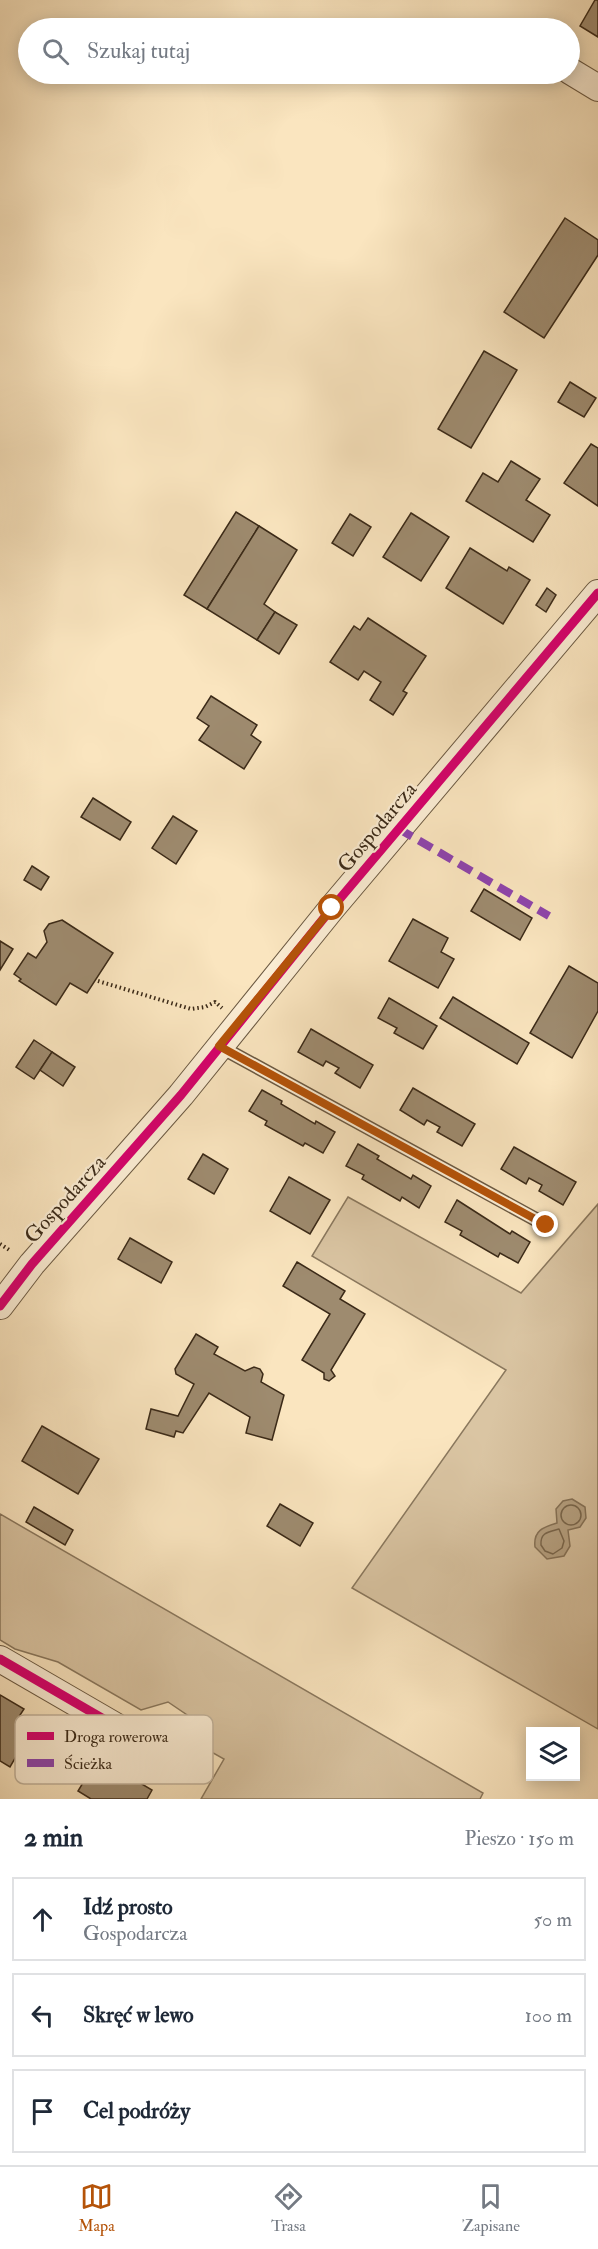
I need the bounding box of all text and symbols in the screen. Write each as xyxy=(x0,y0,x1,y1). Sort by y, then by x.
search box xyxy=(18,18,580,84)
icon: search xyxy=(39,35,72,68)
text: Szukaj tutaj xyxy=(87,37,190,65)
street label: Gospodarcza xyxy=(332,776,423,878)
route start xyxy=(318,894,344,920)
street label: Gospodarcza xyxy=(19,1149,112,1249)
route end xyxy=(532,1211,558,1237)
legend xyxy=(15,1715,213,1784)
text: Droga rowerowa xyxy=(64,1727,169,1747)
map controls xyxy=(526,1727,580,1781)
button: layers xyxy=(526,1727,580,1781)
text: Ścieżka xyxy=(64,1754,112,1774)
text: 2 min xyxy=(24,1822,83,1854)
text: Pieszo · 150 m xyxy=(465,1826,574,1851)
text: Idź prosto xyxy=(83,1893,173,1921)
icon: ahead xyxy=(26,1903,59,1936)
text: 50 m xyxy=(533,1907,572,1932)
text: Gospodarcza xyxy=(83,1921,187,1946)
icon: left xyxy=(26,1999,59,2032)
text: Skręć w lewo xyxy=(83,2001,194,2029)
text: 100 m xyxy=(525,2003,572,2028)
icon: arrive xyxy=(26,2095,59,2128)
text: Cel podróży xyxy=(83,2097,190,2125)
tab: Mapa xyxy=(78,2180,115,2236)
tab: Trasa xyxy=(271,2180,306,2236)
tab: Zapisane xyxy=(462,2180,520,2236)

